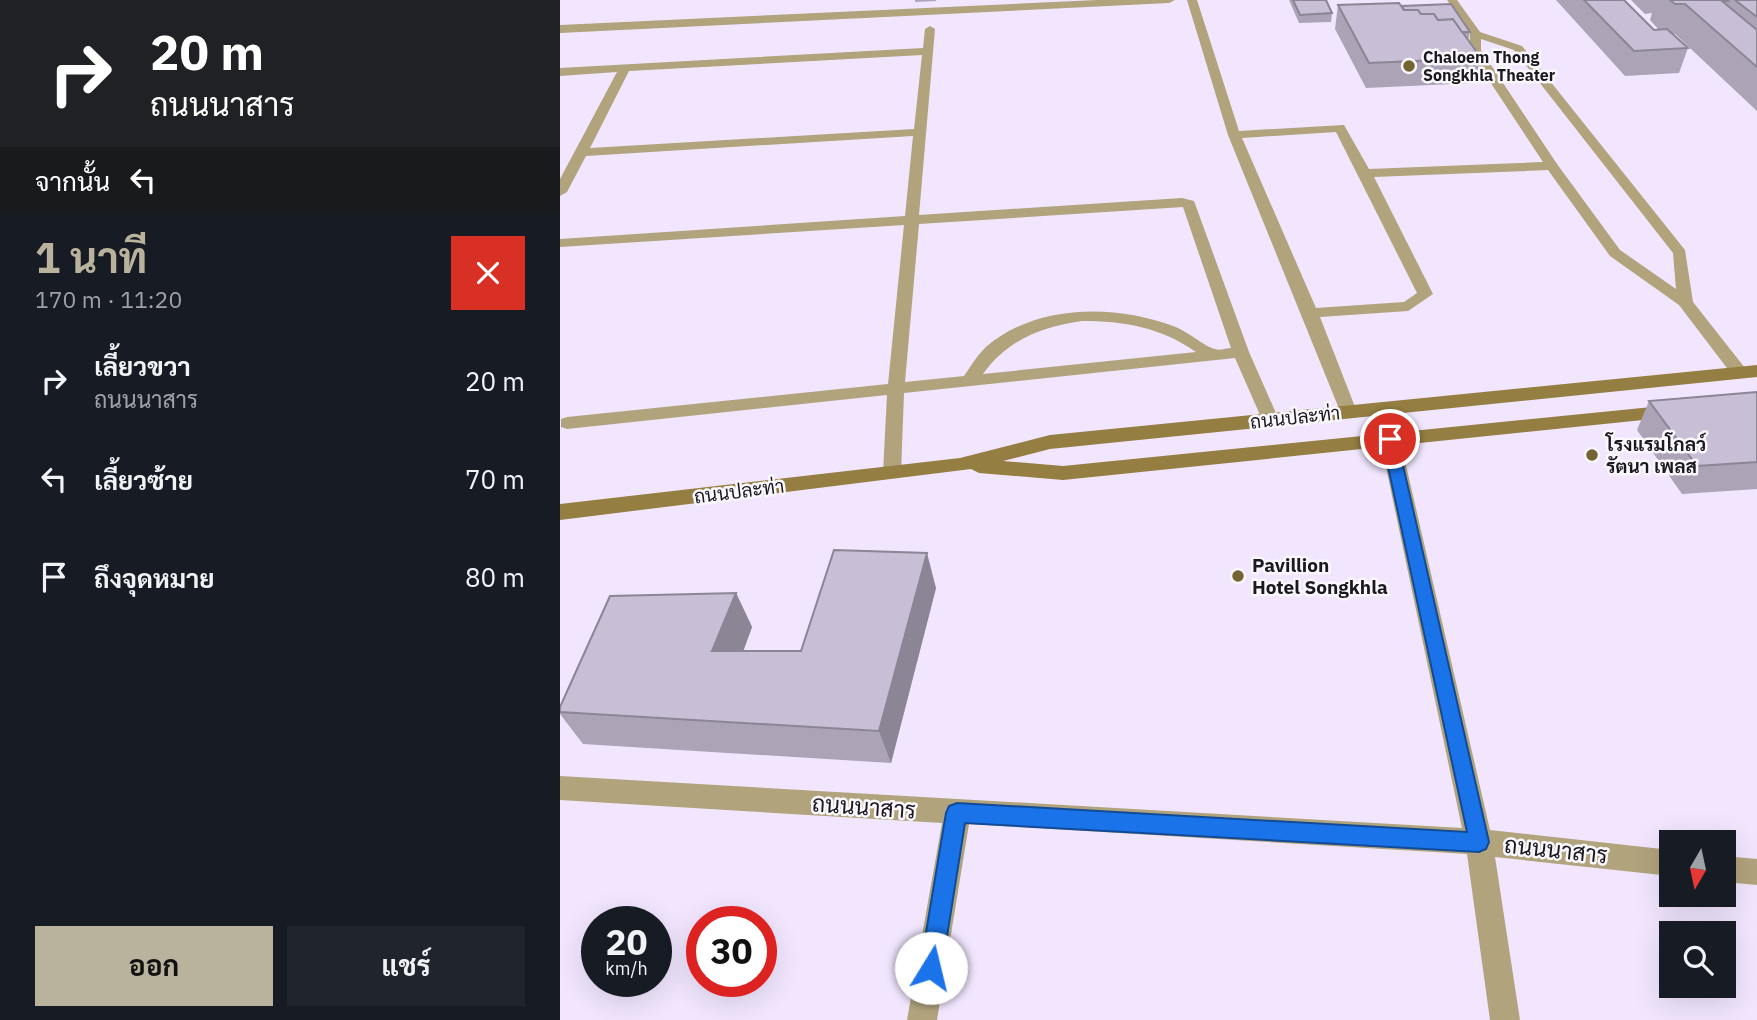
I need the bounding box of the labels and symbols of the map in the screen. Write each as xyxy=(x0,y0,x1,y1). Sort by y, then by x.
place label: Chaloem Thong Songkhla Theater xyxy=(1423,47,1556,85)
marker: Chaloem Thong Songkhla Theater xyxy=(1401,58,1417,74)
street label: ถนนปละท่า xyxy=(1249,400,1341,434)
pin xyxy=(1360,409,1420,469)
place label: โรงแรมโกลว์ รัตนา เพลส xyxy=(1605,432,1707,478)
marker: โรงแรมโกลว์ รัตนา เพลส xyxy=(1584,447,1600,463)
street label: ถนนปละท่า xyxy=(693,474,785,508)
place label: Pavillion Hotel Songkhla xyxy=(1252,553,1388,599)
marker: Pavillion Hotel Songkhla xyxy=(1230,568,1246,584)
street label: ถนนนาสาร xyxy=(811,787,917,825)
street label: ถนนนาสาร xyxy=(1503,829,1609,869)
north arrow xyxy=(1659,830,1736,906)
speed limit sign: 30 xyxy=(686,906,777,997)
position arrow xyxy=(894,931,968,1005)

